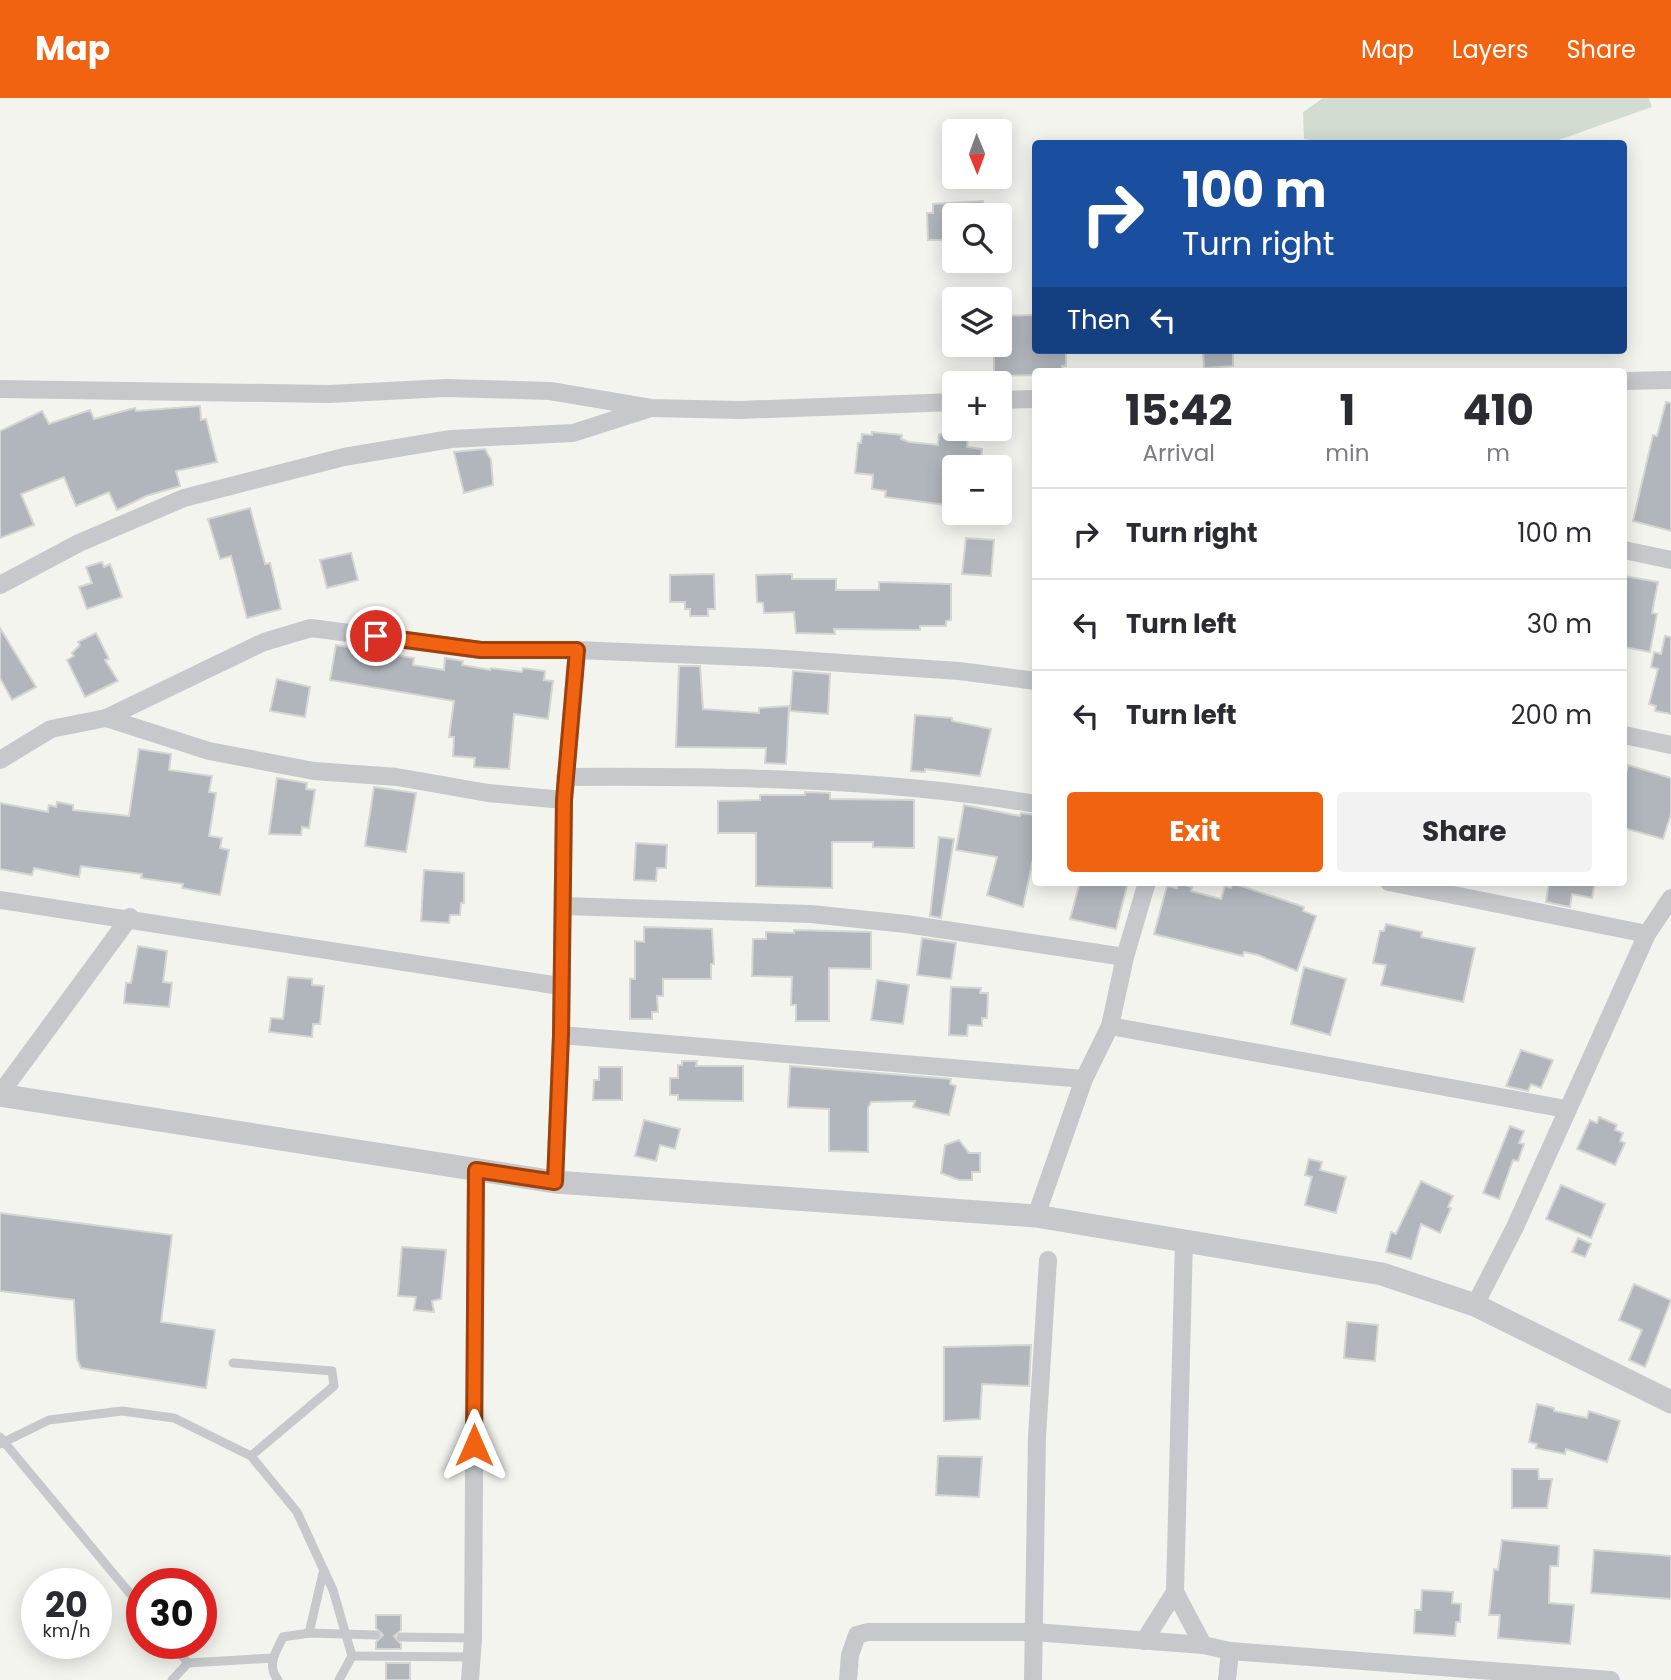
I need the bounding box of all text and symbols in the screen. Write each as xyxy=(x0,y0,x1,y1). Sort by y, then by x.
text: Map xyxy=(35,25,110,72)
text: Map xyxy=(1361,33,1414,66)
text: Layers xyxy=(1452,33,1528,66)
text: Share xyxy=(1566,33,1636,66)
north arrow xyxy=(942,119,1012,189)
map controls xyxy=(942,119,1012,525)
text: 100 m xyxy=(1182,156,1327,224)
icon: right xyxy=(1067,168,1158,259)
button: search xyxy=(942,203,1012,273)
text: Turn right xyxy=(1182,221,1334,266)
button: layers xyxy=(942,287,1012,357)
icon: left xyxy=(1144,301,1182,339)
text: Then xyxy=(1067,302,1130,338)
button: + xyxy=(942,371,1012,441)
text: 15:42 xyxy=(1125,381,1232,440)
text: 1 xyxy=(1339,381,1355,440)
text: 410 xyxy=(1462,381,1534,440)
text: Arrival xyxy=(1142,437,1215,469)
text: min xyxy=(1325,437,1369,469)
text: m xyxy=(1486,437,1510,469)
button: − xyxy=(942,455,1012,525)
icon: right xyxy=(1067,515,1105,553)
text: Turn right xyxy=(1126,515,1258,551)
text: 100 m xyxy=(1517,515,1592,551)
pin xyxy=(346,606,406,666)
icon: left xyxy=(1067,606,1105,644)
text: Turn left xyxy=(1126,606,1237,642)
text: 30 m xyxy=(1527,606,1592,642)
icon: arrive xyxy=(357,617,395,655)
icon: left xyxy=(1067,697,1105,735)
text: Turn left xyxy=(1126,697,1237,733)
text: 200 m xyxy=(1511,697,1592,733)
button: Exit xyxy=(1067,792,1323,872)
button: Share xyxy=(1337,792,1592,872)
position arrow xyxy=(437,1408,511,1482)
speed limit sign: 30 xyxy=(126,1568,217,1659)
text: 20 xyxy=(45,1580,88,1629)
text: km/h xyxy=(43,1618,90,1643)

